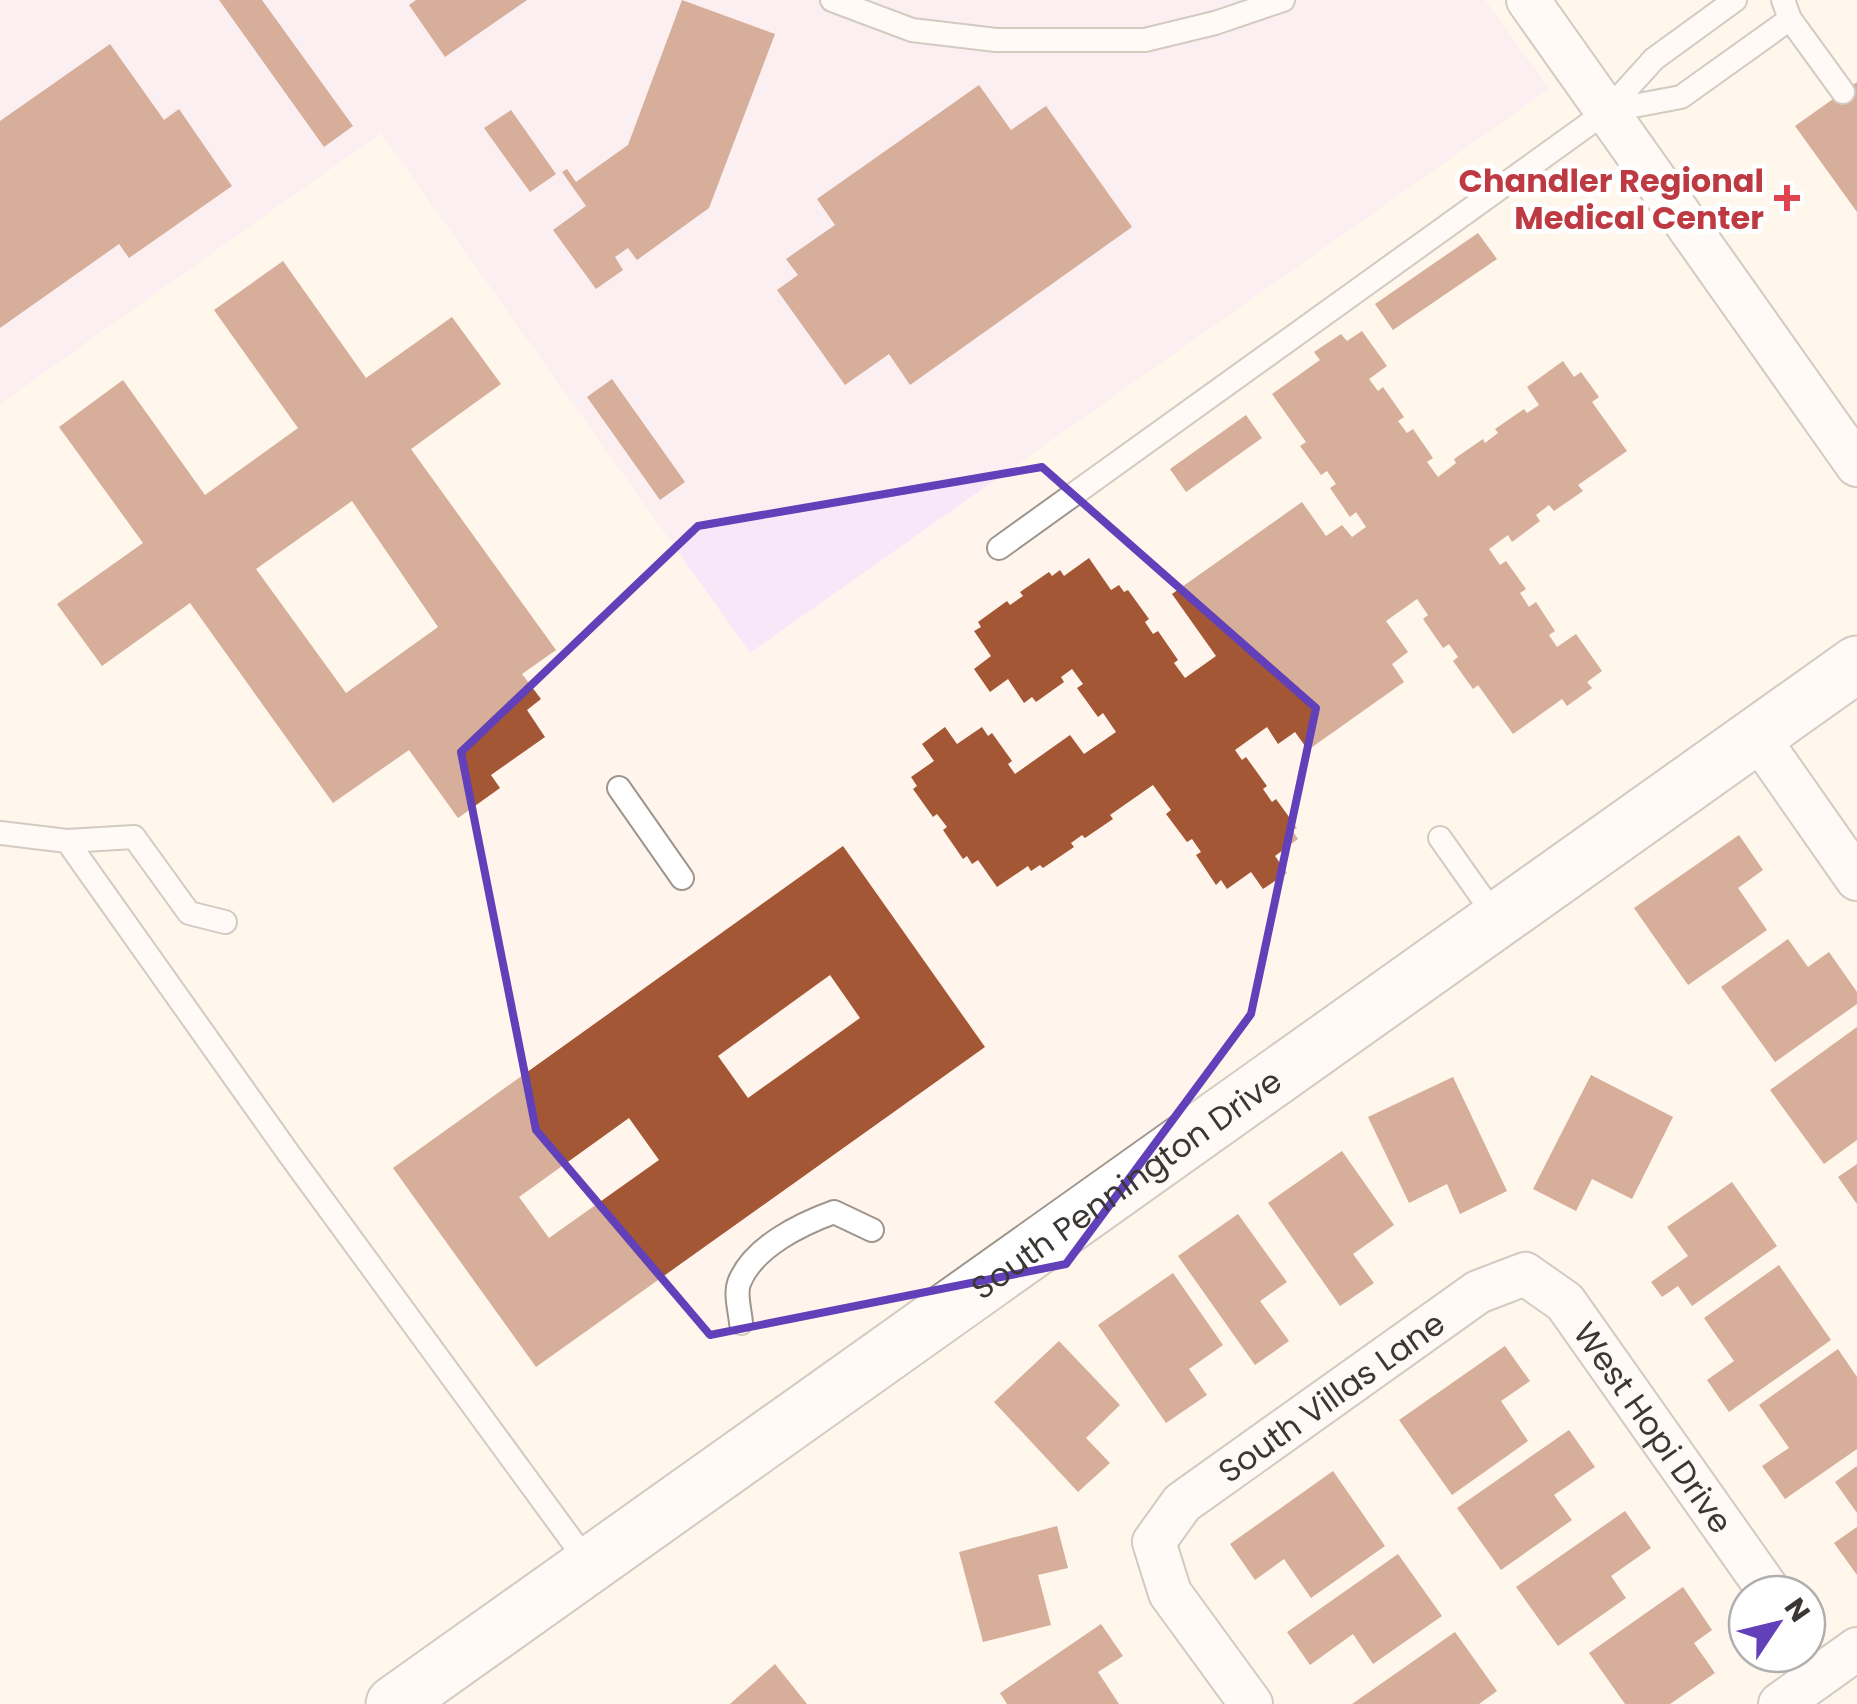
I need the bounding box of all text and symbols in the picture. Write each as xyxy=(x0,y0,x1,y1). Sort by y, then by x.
place label: Chandler Regional Medical Center xyxy=(1459,158,1764,240)
marker: Chandler Regional Medical Center xyxy=(1774,185,1800,211)
street label: South Pennington Drive xyxy=(962,1058,1290,1310)
street label: South Villas Lane xyxy=(1209,1300,1453,1493)
street label: West Hopi Drive xyxy=(1563,1313,1744,1542)
north arrow xyxy=(1727,1574,1827,1674)
text: N xyxy=(1775,1590,1819,1630)

